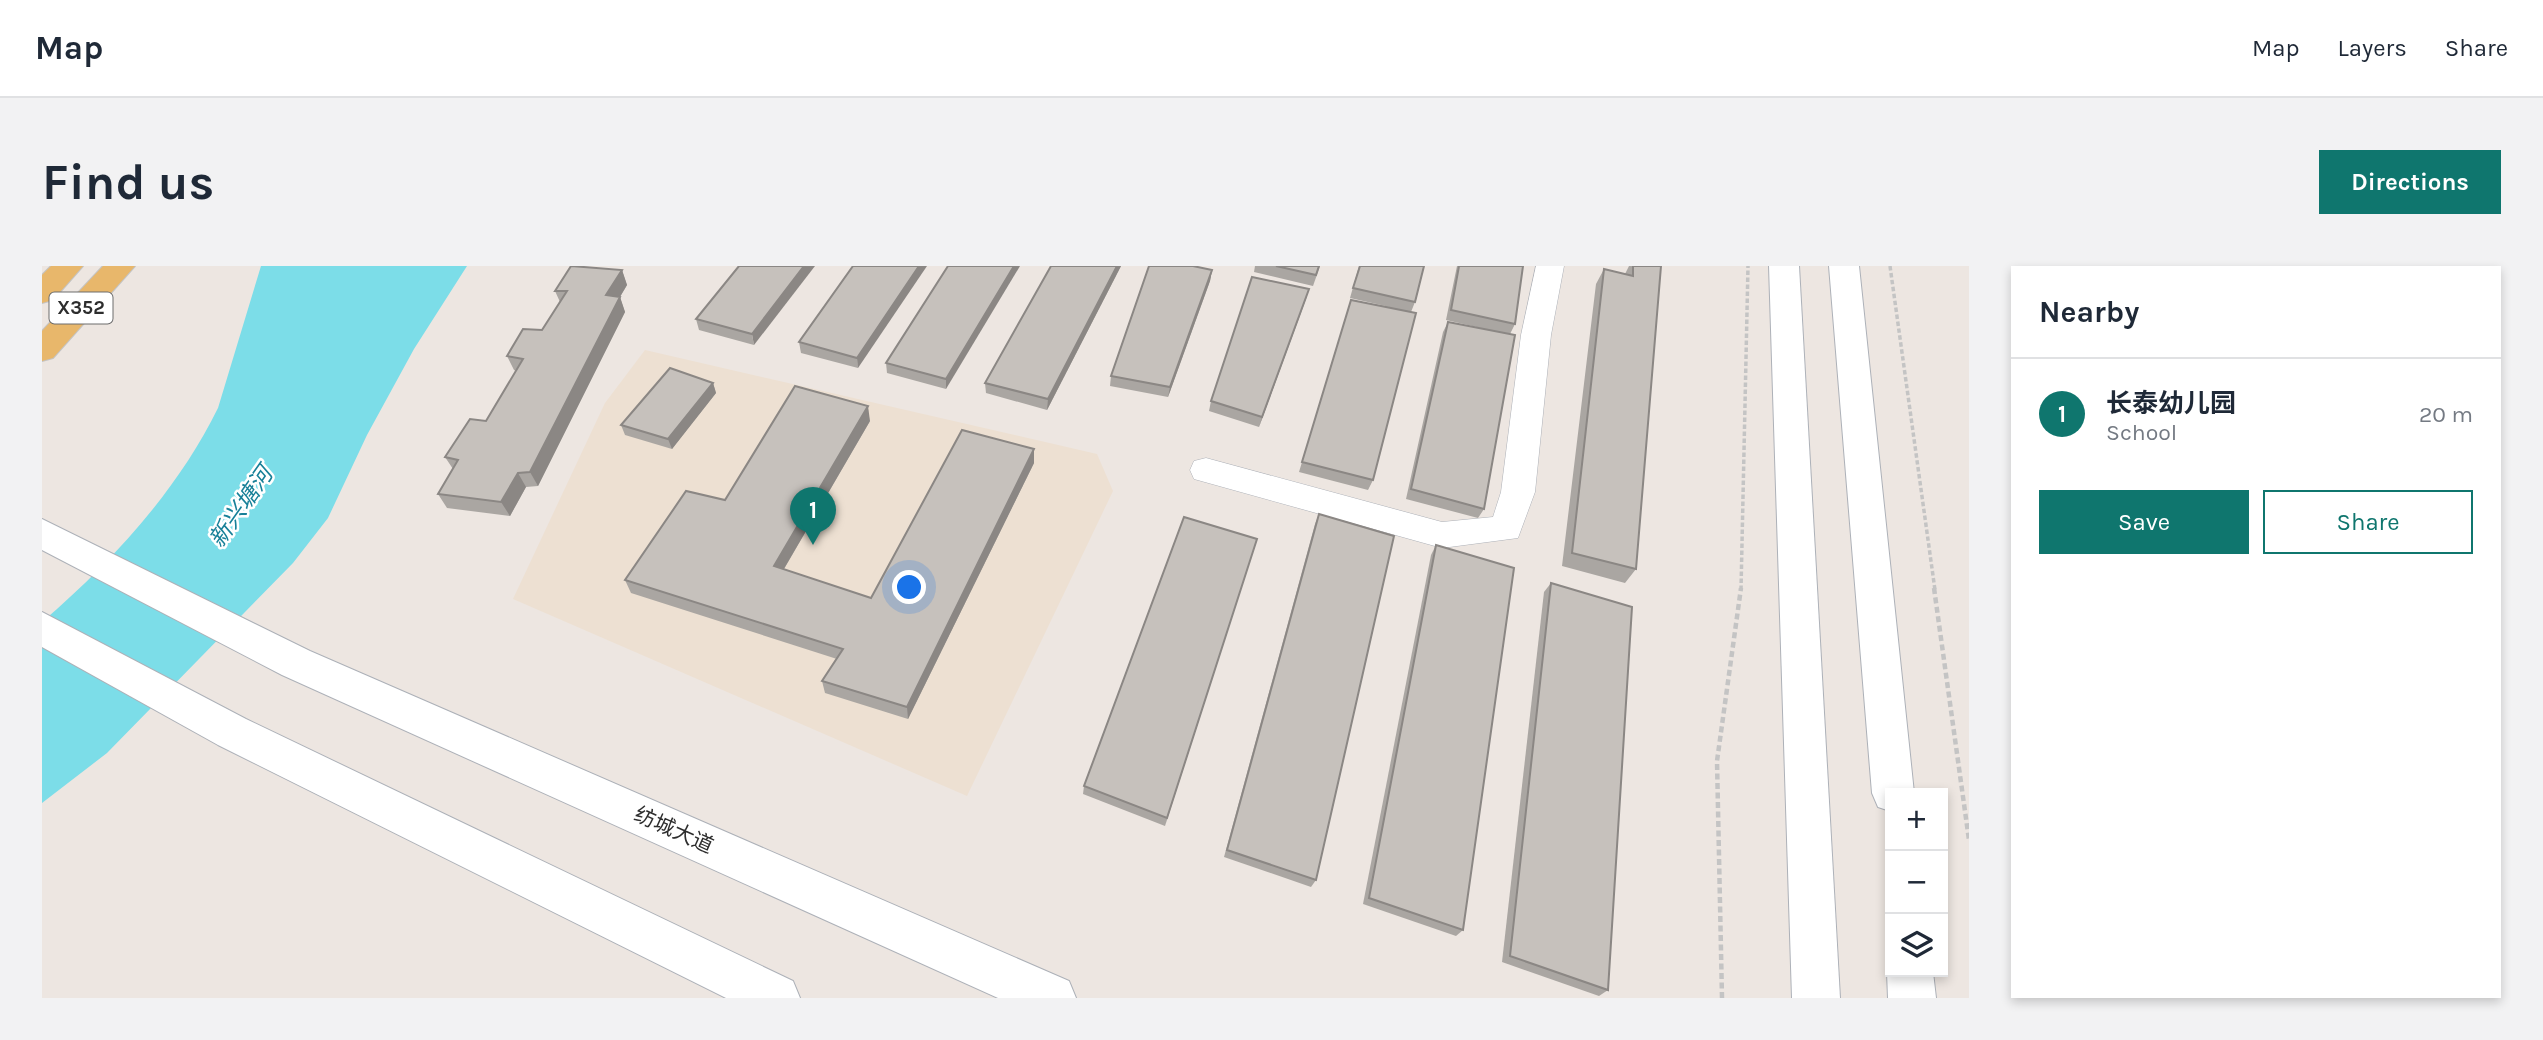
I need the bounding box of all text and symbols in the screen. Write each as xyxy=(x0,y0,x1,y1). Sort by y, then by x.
text: Map xyxy=(35,29,103,67)
text: Map xyxy=(2252,34,2300,62)
text: Layers xyxy=(2338,34,2407,62)
text: Share xyxy=(2445,34,2508,62)
button: Directions xyxy=(2319,150,2501,214)
text: Find us xyxy=(42,154,214,211)
road number: X352 xyxy=(49,292,112,324)
text: Nearby xyxy=(2039,294,2139,330)
text: 长泰幼儿园 xyxy=(2106,388,2236,419)
text: 1 xyxy=(2058,401,2066,428)
text: 20 m xyxy=(2419,401,2473,428)
text: School xyxy=(2106,419,2177,446)
water label: 新兴塘河 xyxy=(204,458,281,552)
pin: 1 xyxy=(790,487,836,545)
button: Save xyxy=(2039,490,2249,554)
button: Share xyxy=(2263,490,2473,554)
your location xyxy=(892,570,926,604)
map controls xyxy=(1885,788,1948,977)
button: + xyxy=(1885,788,1948,851)
street label: 纺城大道 xyxy=(631,802,717,858)
button: − xyxy=(1885,851,1948,914)
button: layers xyxy=(1885,914,1948,977)

